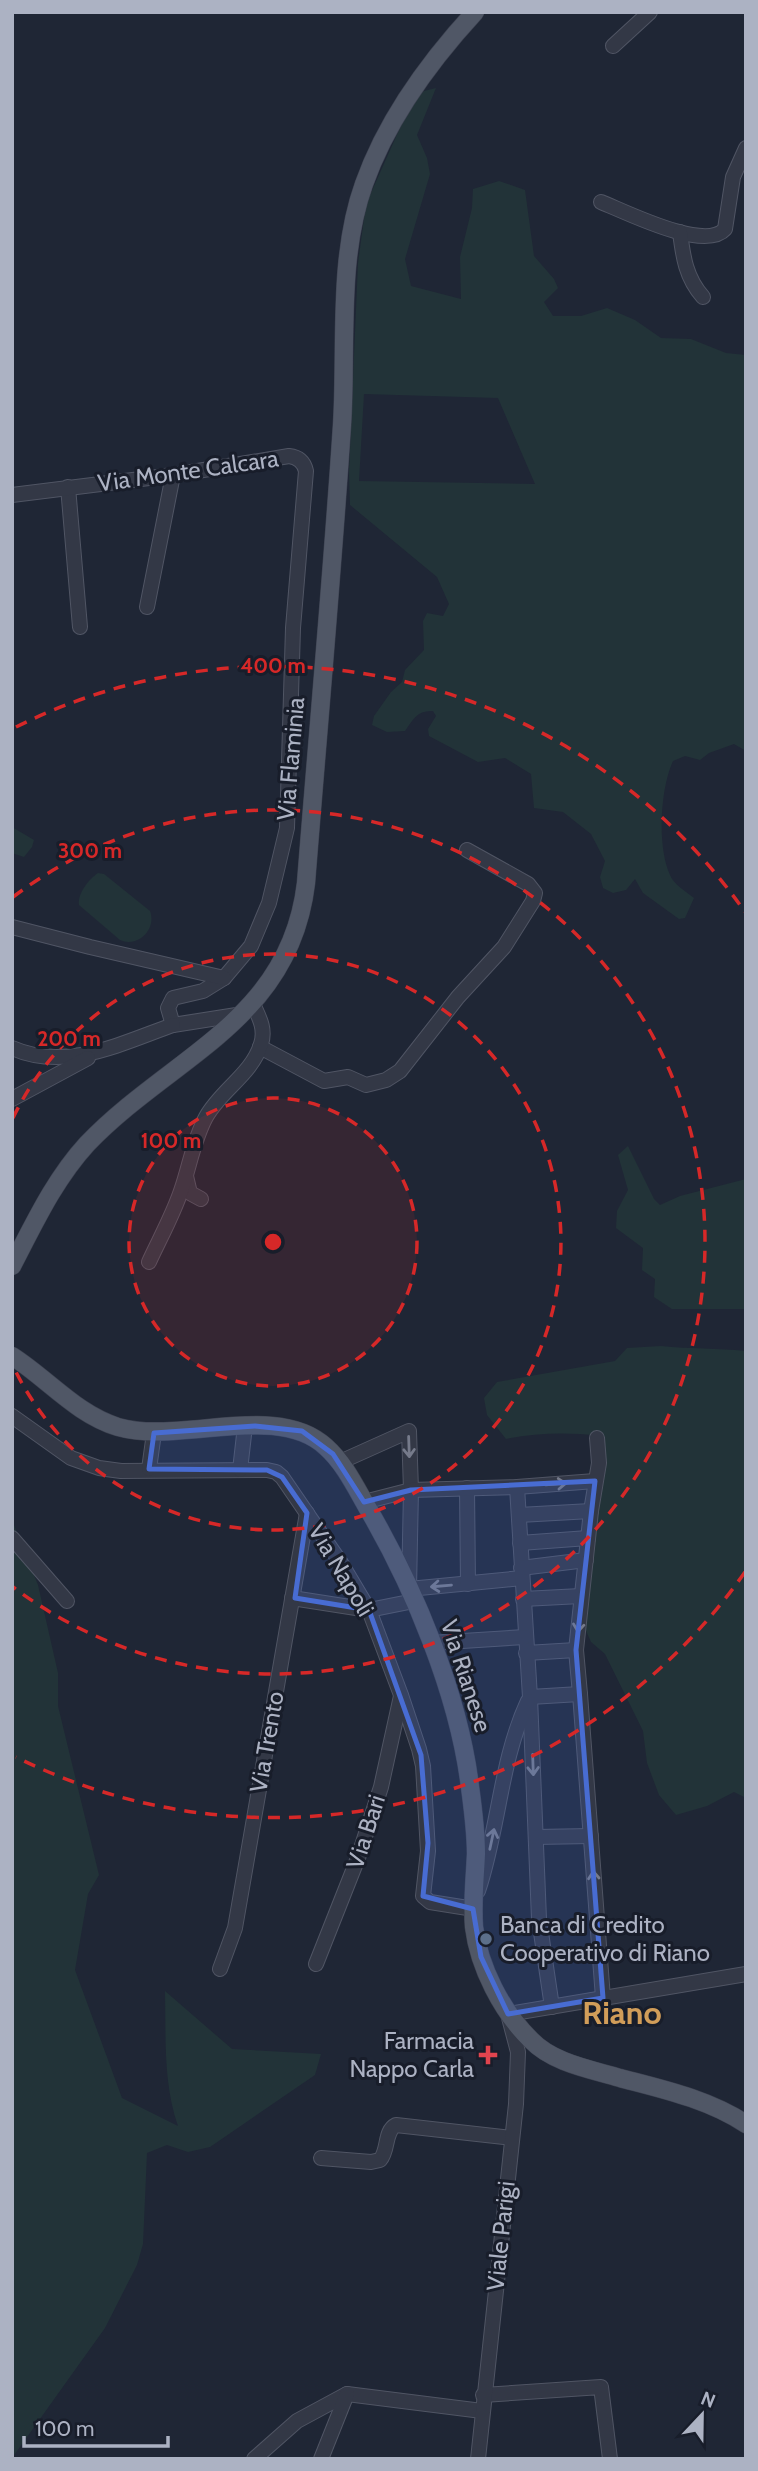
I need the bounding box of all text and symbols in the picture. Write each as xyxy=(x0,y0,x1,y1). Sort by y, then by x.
street label: Via Monte Calcara xyxy=(96,443,281,498)
text: 400 m xyxy=(240,653,306,678)
street label: Via Flaminia xyxy=(271,696,310,822)
text: 300 m xyxy=(58,838,122,863)
text: 200 m xyxy=(37,1026,101,1051)
text: 100 m xyxy=(141,1128,201,1153)
centre of rings xyxy=(261,1230,285,1254)
one-way arrow xyxy=(403,1435,416,1458)
one-way arrow xyxy=(544,1477,567,1490)
street label: Via Napoli xyxy=(302,1518,380,1621)
one-way arrow xyxy=(430,1580,453,1593)
one-way arrow xyxy=(572,1610,585,1632)
street label: Via Rianese xyxy=(435,1616,498,1736)
street label: Via Trento xyxy=(243,1689,290,1795)
one-way arrow xyxy=(526,1753,539,1776)
street label: Via Bari xyxy=(340,1791,391,1873)
one-way arrow xyxy=(485,1828,499,1851)
one-way arrow xyxy=(588,1870,601,1893)
place label: Banca di Credito Cooperativo di Riano xyxy=(500,1910,710,1967)
marker: Banca di Credito Cooperativo di Riano xyxy=(478,1931,494,1947)
district label: Riano xyxy=(582,1993,662,2032)
place label: Farmacia Nappo Carla xyxy=(349,2026,474,2083)
marker: Farmacia Nappo Carla xyxy=(480,2047,496,2063)
street label: Viale Parigi xyxy=(480,2179,521,2292)
north arrow xyxy=(667,2380,737,2450)
text: N xyxy=(698,2387,719,2413)
scale bar xyxy=(24,2404,168,2448)
text: 100 m xyxy=(35,2416,94,2441)

